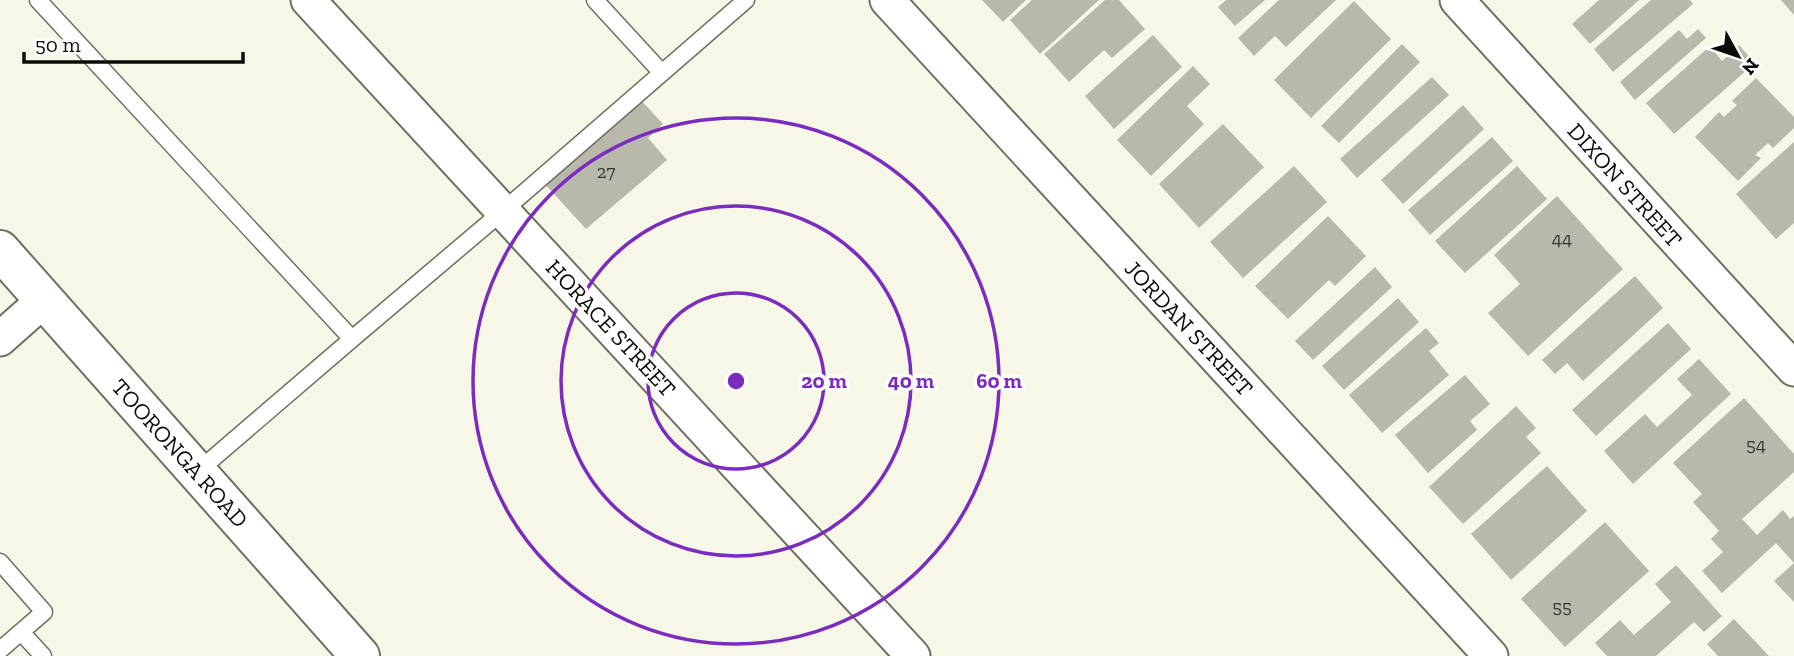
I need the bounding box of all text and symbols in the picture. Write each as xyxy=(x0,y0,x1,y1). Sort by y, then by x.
scale bar xyxy=(24,21,243,65)
north arrow xyxy=(1703,21,1773,91)
text: 50 m xyxy=(35,32,81,57)
text: N xyxy=(1737,54,1764,80)
street label: DIXON STREET xyxy=(1562,117,1688,253)
house number: 27 xyxy=(597,160,615,183)
house number: 44 xyxy=(1552,227,1572,250)
street label: HORACE STREET xyxy=(540,253,682,403)
street label: JORDAN STREET xyxy=(1119,254,1259,402)
text: 20 m xyxy=(801,368,847,393)
text: 40 m xyxy=(888,368,935,393)
text: 60 m xyxy=(976,368,1022,393)
centre of rings xyxy=(724,369,748,393)
street label: TOORONGA ROAD xyxy=(106,373,254,533)
house number: 54 xyxy=(1746,433,1766,456)
house number: 55 xyxy=(1552,595,1572,618)

